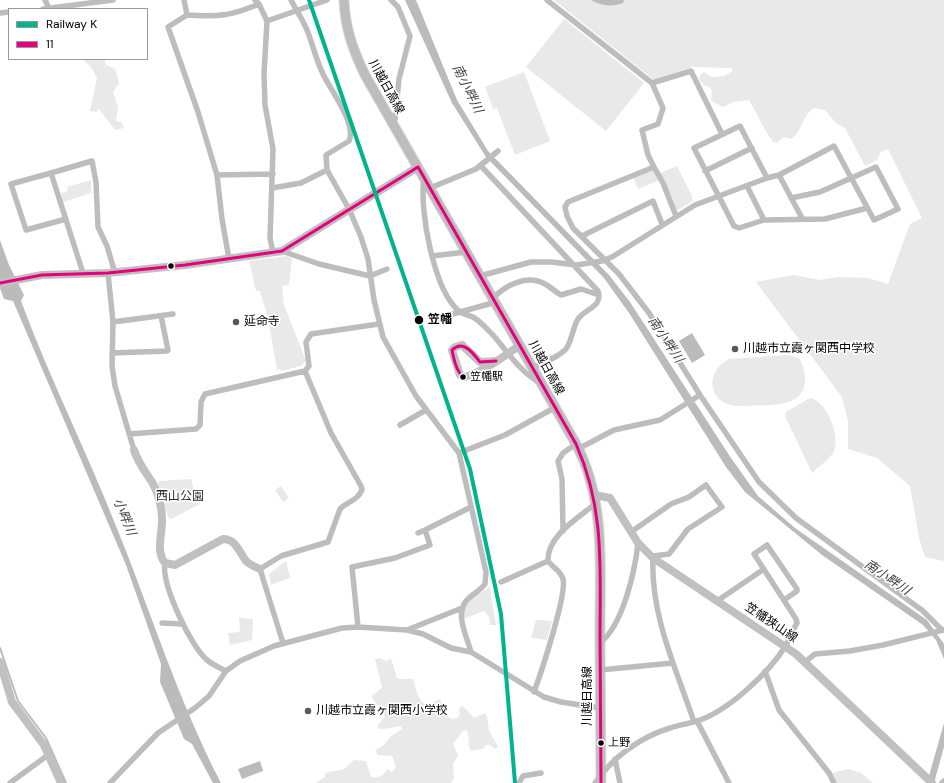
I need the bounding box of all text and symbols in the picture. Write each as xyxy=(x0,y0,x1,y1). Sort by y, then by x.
legend xyxy=(8,8,148,60)
text: Railway K xyxy=(46,16,97,32)
text: 11 xyxy=(46,36,54,52)
street label: 川越日高線 xyxy=(365,57,407,117)
water label: 南小畔川 xyxy=(449,62,485,116)
unlabelled marker xyxy=(166,261,176,271)
place label: 笠幡 xyxy=(428,313,452,327)
marker: 笠幡 xyxy=(413,314,425,326)
water label: 南小畔川 xyxy=(644,314,686,366)
place label: 延命寺 xyxy=(244,315,280,329)
marker: 延命寺 xyxy=(231,317,241,327)
street label: 川越日高線 xyxy=(525,338,567,398)
place label: 川越市立霞ヶ関西中学校 xyxy=(743,342,875,356)
marker: 川越市立霞ヶ関西中学校 xyxy=(730,344,740,354)
place label: 笠幡駅 xyxy=(470,370,503,384)
marker: 笠幡駅 xyxy=(458,372,468,382)
park label: 西山公園 xyxy=(156,490,204,504)
water label: 小畔川 xyxy=(109,496,139,538)
water label: 南小畔川 xyxy=(861,557,913,599)
street label: 笠幡狭山線 xyxy=(742,600,800,646)
street label: 川越日高線 xyxy=(581,666,595,726)
place label: 川越市立霞ヶ関西小学校 xyxy=(316,704,448,718)
marker: 川越市立霞ヶ関西小学校 xyxy=(303,706,313,716)
place label: 上野 xyxy=(608,736,630,750)
marker: 上野 xyxy=(596,738,606,748)

